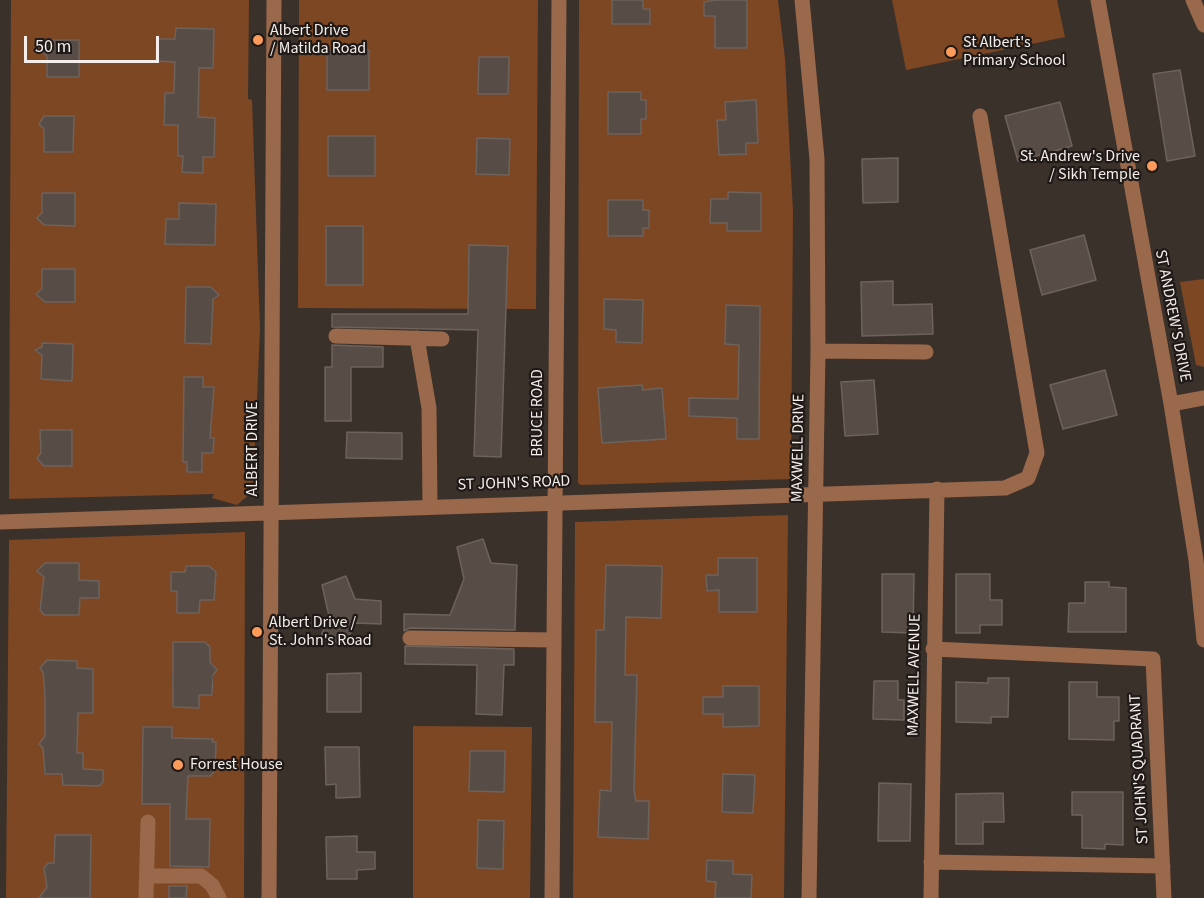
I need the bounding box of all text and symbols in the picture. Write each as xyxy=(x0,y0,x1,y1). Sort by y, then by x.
place label: Albert Drive / Matilda Road xyxy=(270,21,366,59)
scale bar xyxy=(27,24,162,62)
marker: Albert Drive / Matilda Road xyxy=(251,33,265,47)
place label: St Albert's Primary School xyxy=(963,33,1065,71)
text: 50 m xyxy=(35,34,71,59)
marker: St Albert's Primary School xyxy=(944,45,958,59)
place label: St. Andrew's Drive / Sikh Temple xyxy=(1020,147,1140,185)
marker: St. Andrew's Drive / Sikh Temple xyxy=(1145,159,1159,173)
street label: ST ANDREW'S DRIVE xyxy=(1150,248,1194,384)
street label: BRUCE ROAD xyxy=(528,369,548,457)
street label: MAXWELL DRIVE xyxy=(788,394,810,502)
street label: ALBERT DRIVE xyxy=(243,402,263,496)
street label: ST JOHN'S ROAD xyxy=(457,472,571,496)
place label: Albert Drive / St. John's Road xyxy=(269,613,372,651)
street label: MAXWELL AVENUE xyxy=(904,614,926,736)
marker: Albert Drive / St. John's Road xyxy=(250,625,264,639)
street label: ST JOHN'S QUADRANT xyxy=(1126,693,1154,845)
place label: Forrest House xyxy=(190,755,283,775)
marker: Forrest House xyxy=(171,758,185,772)

